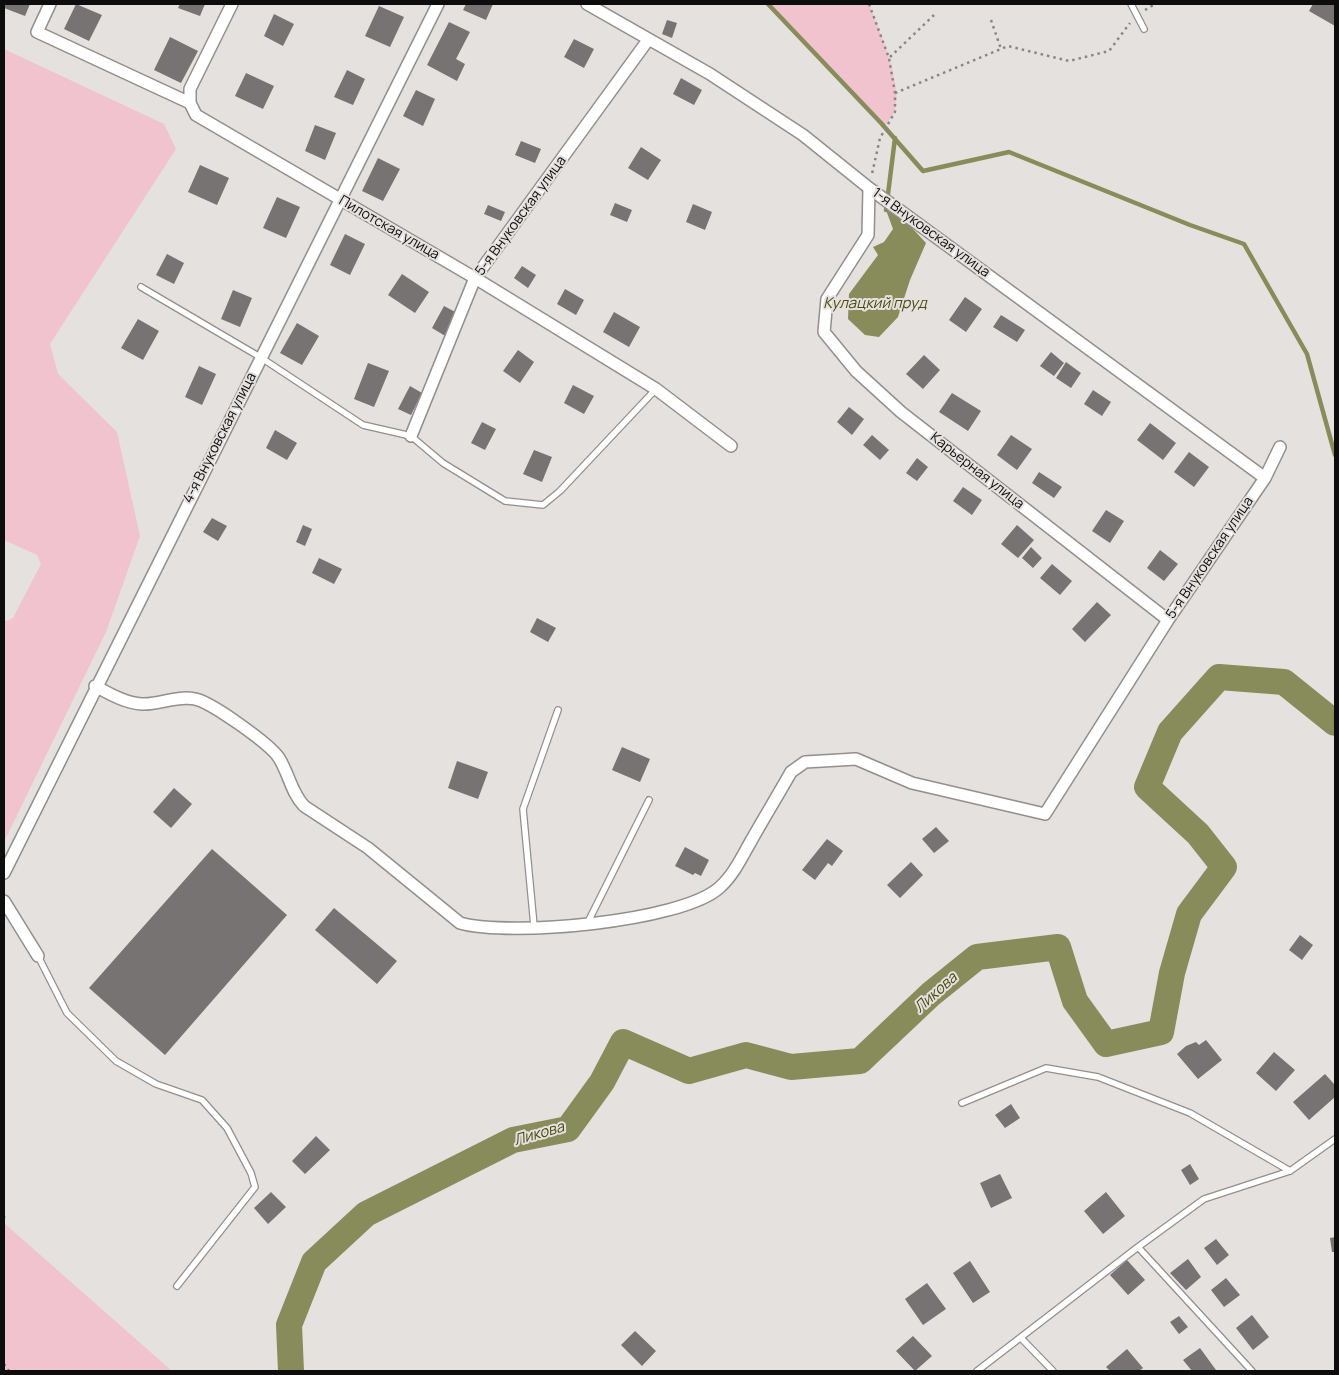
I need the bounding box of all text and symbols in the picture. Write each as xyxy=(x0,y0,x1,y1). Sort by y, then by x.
street label: 5-я Внуковская улица xyxy=(472,153,570,279)
street label: 1-я Внуковская улица xyxy=(869,185,993,281)
street label: Пилотская улица xyxy=(336,192,442,264)
water label: Кулацкий пруд xyxy=(823,295,927,313)
street label: 4-я Внуковская улица xyxy=(180,370,260,506)
street label: Карьерная улица xyxy=(927,429,1027,513)
street label: 5-я Внуковская улица xyxy=(1163,494,1257,622)
water label: Ликова xyxy=(911,969,961,1017)
water label: Ликова xyxy=(512,1118,566,1150)

